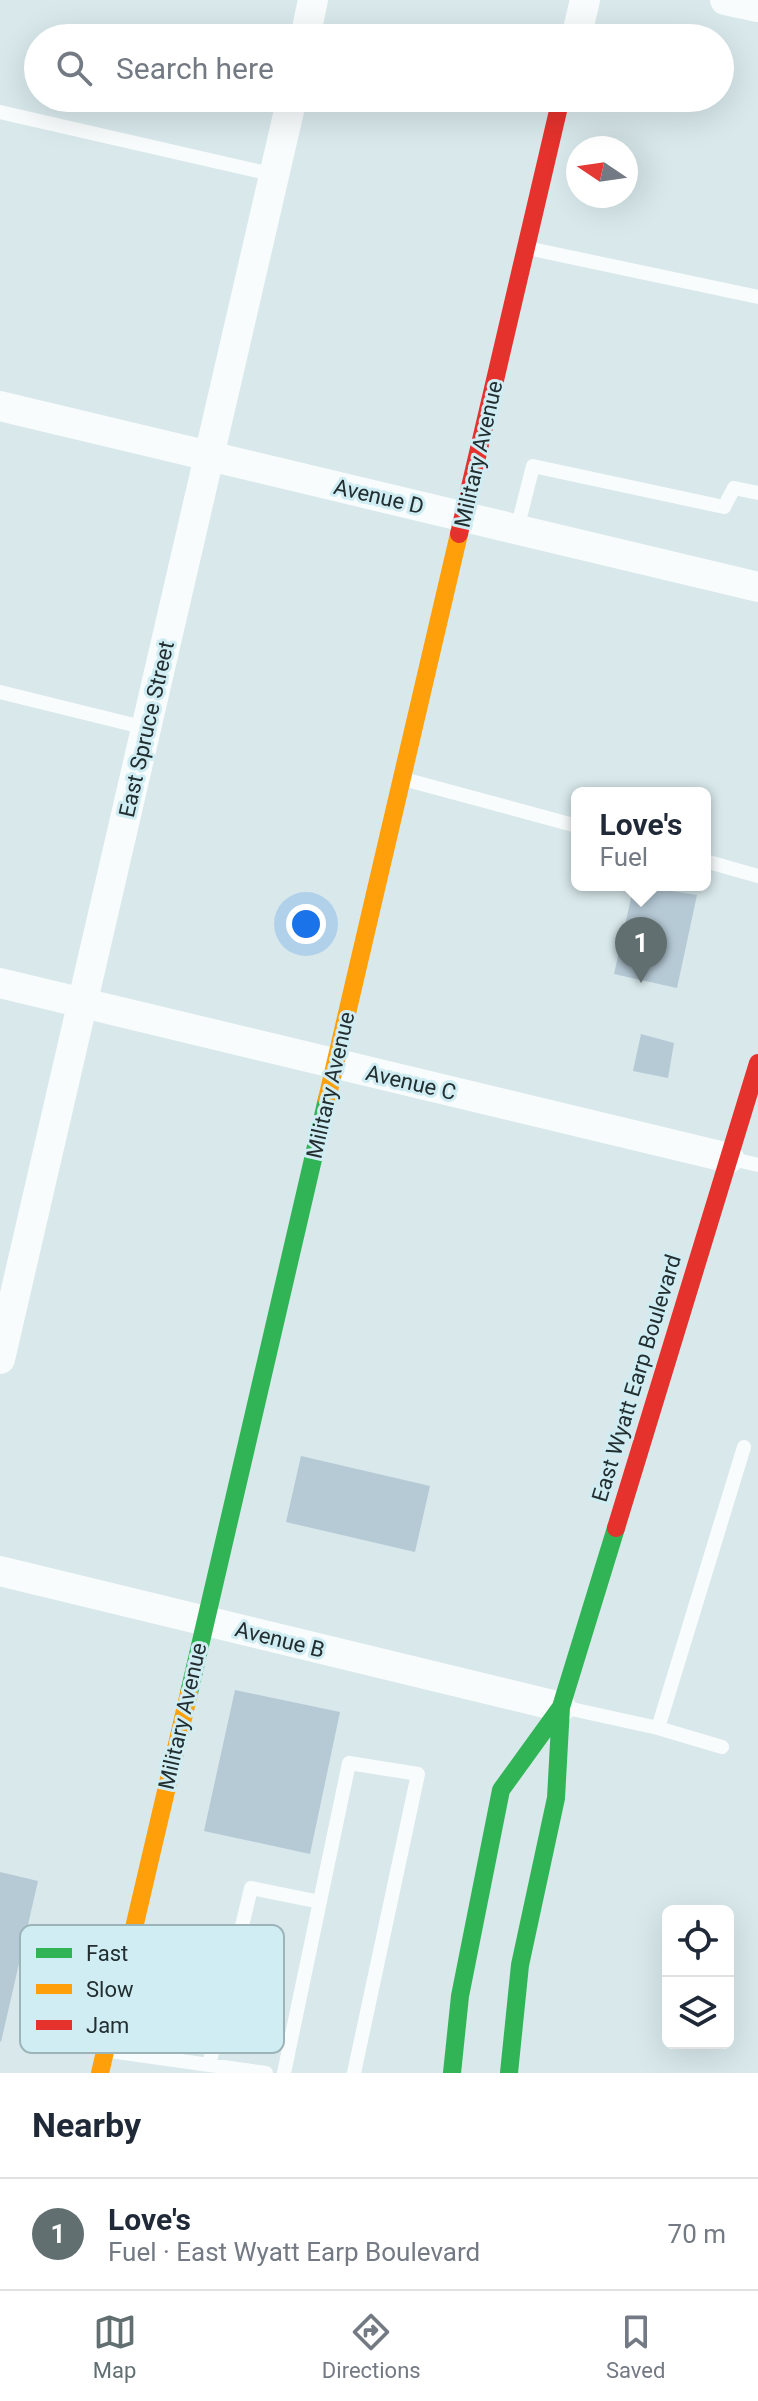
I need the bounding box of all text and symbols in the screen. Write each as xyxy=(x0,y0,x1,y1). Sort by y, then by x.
search box xyxy=(24,24,734,112)
icon: search xyxy=(52,46,96,90)
text: Search here xyxy=(116,51,274,86)
north arrow xyxy=(566,136,638,208)
street label: Military Avenue xyxy=(449,378,508,530)
street label: Avenue D xyxy=(331,474,426,519)
street label: East Spruce Street xyxy=(114,639,179,820)
popup xyxy=(571,787,711,891)
text: Love's xyxy=(600,807,682,842)
text: Fuel xyxy=(600,842,648,872)
your location xyxy=(286,904,326,944)
pin: 1 xyxy=(615,917,667,983)
street label: Military Avenue xyxy=(301,1009,360,1161)
street label: Avenue C xyxy=(363,1060,458,1105)
street label: East Wyatt Earp Boulevard xyxy=(587,1252,686,1505)
street label: Avenue B xyxy=(233,1616,327,1663)
street label: Military Avenue xyxy=(153,1640,212,1792)
map controls xyxy=(662,1905,734,2049)
button: locate xyxy=(662,1905,734,1977)
legend xyxy=(20,1925,284,2053)
text: Fast xyxy=(86,1941,128,1966)
text: Slow xyxy=(86,1977,134,2002)
button: layers xyxy=(662,1977,734,2049)
text: Jam xyxy=(86,2013,129,2038)
text: Nearby xyxy=(32,2105,141,2145)
text: Love's xyxy=(108,2202,191,2237)
text: 1 xyxy=(51,2219,65,2249)
text: 70 m xyxy=(668,2219,726,2249)
text: Fuel · East Wyatt Earp Boulevard xyxy=(108,2237,480,2267)
tab: Map xyxy=(93,2310,137,2383)
tab: Directions xyxy=(322,2310,421,2383)
tab: Saved xyxy=(606,2310,665,2383)

